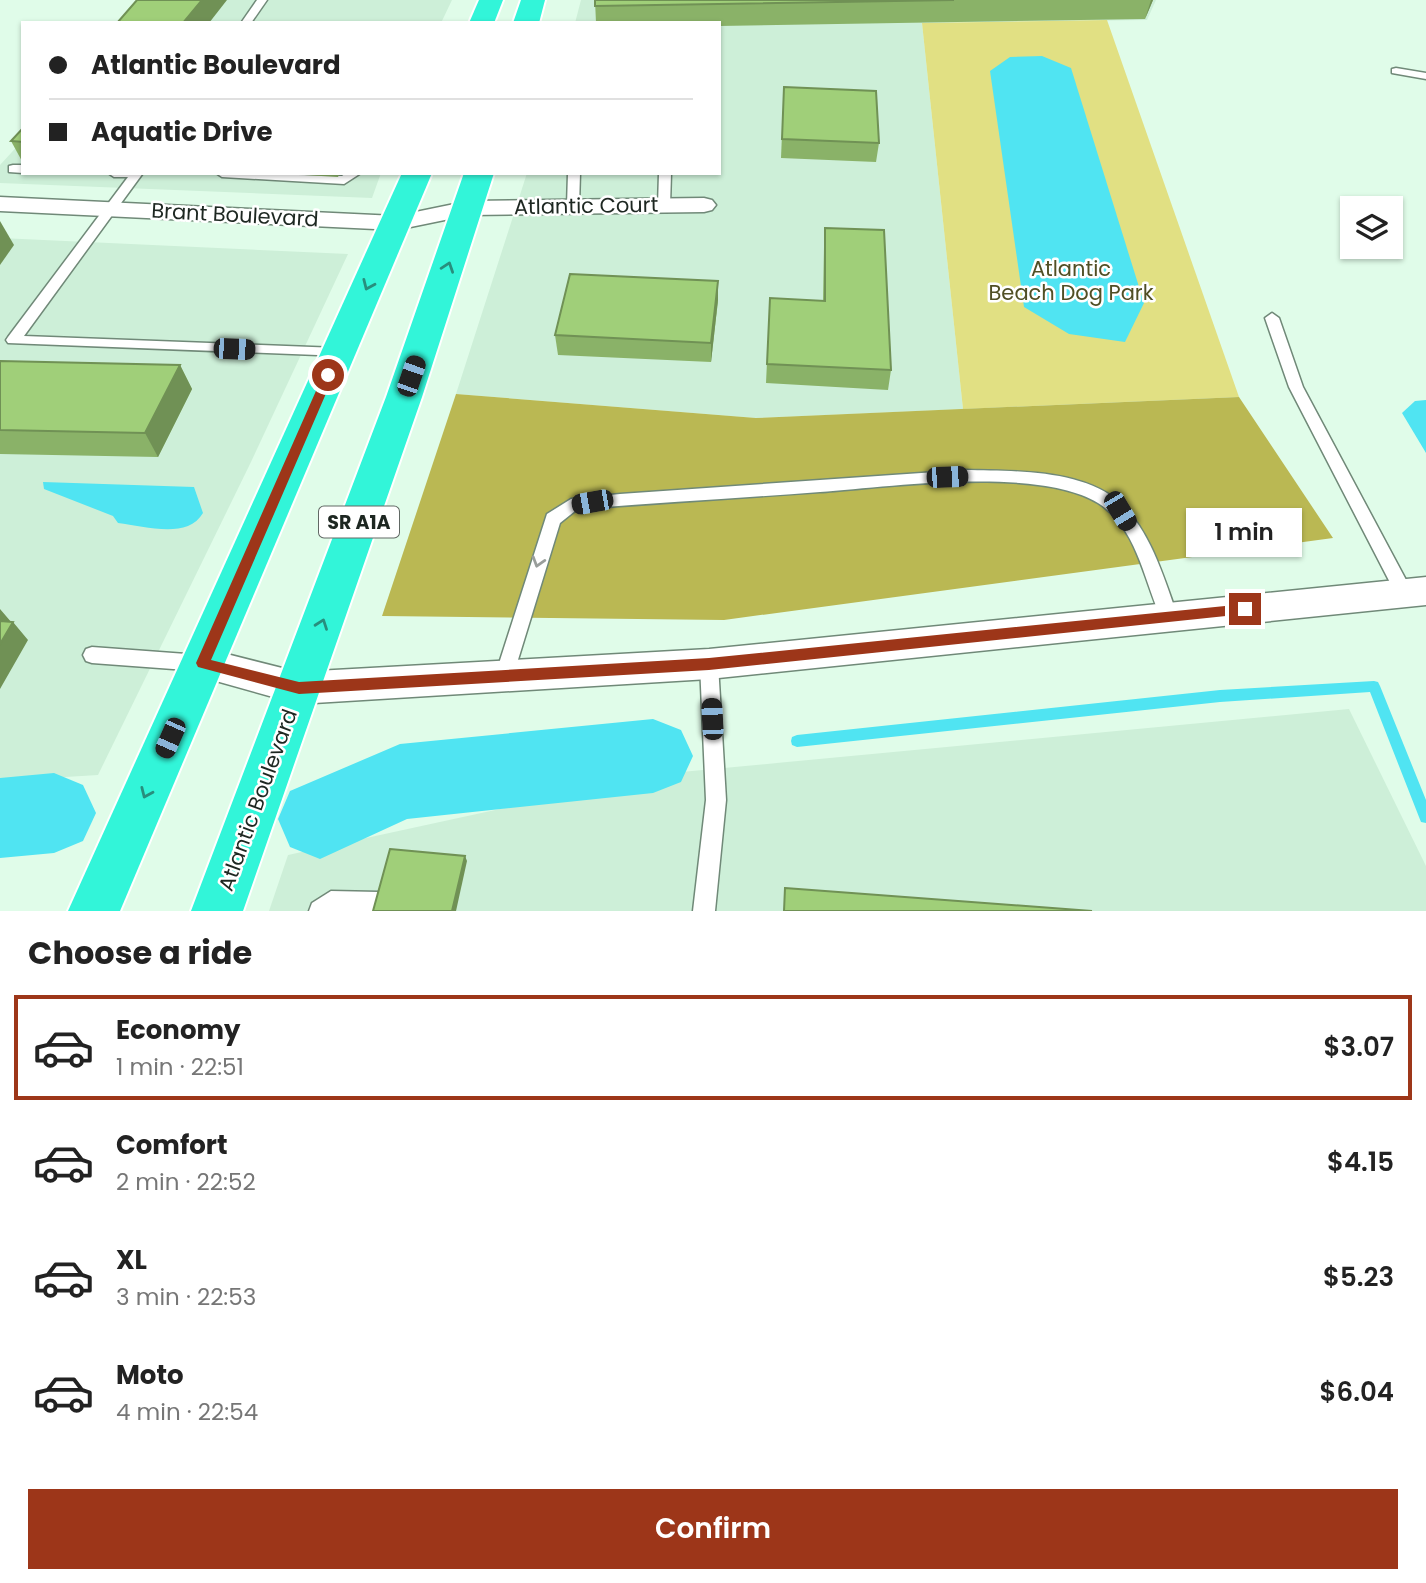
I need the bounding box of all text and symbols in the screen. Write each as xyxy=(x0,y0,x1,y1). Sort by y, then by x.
text: Atlantic Boulevard xyxy=(91,47,341,83)
text: Aquatic Drive xyxy=(91,114,272,150)
street label: Atlantic Court xyxy=(514,190,658,221)
street label: Brant Boulevard xyxy=(151,196,319,233)
map controls xyxy=(1340,196,1403,259)
button: layers xyxy=(1340,196,1403,259)
park label: Atlantic Beach Dog Park xyxy=(989,254,1154,307)
one-way arrow xyxy=(440,262,454,274)
one-way arrow xyxy=(362,278,376,291)
car xyxy=(213,338,256,360)
car xyxy=(395,353,428,399)
route start xyxy=(312,359,344,391)
car xyxy=(926,466,969,488)
car xyxy=(570,488,615,516)
car xyxy=(1101,488,1140,534)
road number: SR A1A xyxy=(319,506,399,538)
callout: 1 min xyxy=(1187,508,1303,556)
text: 1 min xyxy=(1214,516,1274,548)
one-way arrow xyxy=(532,556,547,568)
route end xyxy=(1229,593,1261,625)
one-way arrow xyxy=(314,618,328,630)
car xyxy=(701,697,724,741)
street label: Atlantic Boulevard xyxy=(211,705,304,895)
car xyxy=(152,715,189,761)
one-way arrow xyxy=(140,786,154,798)
text: Choose a ride xyxy=(28,930,252,975)
text: Economy xyxy=(116,1012,240,1048)
icon: car xyxy=(32,1016,95,1079)
text: $3.07 xyxy=(1324,1029,1394,1065)
text: 1 min · 22:51 xyxy=(116,1051,244,1083)
text: Comfort xyxy=(116,1127,228,1163)
icon: car xyxy=(32,1131,95,1194)
text: $4.15 xyxy=(1327,1144,1394,1180)
text: 2 min · 22:52 xyxy=(116,1166,256,1198)
text: XL xyxy=(116,1242,147,1278)
icon: car xyxy=(32,1246,95,1309)
text: $5.23 xyxy=(1323,1259,1394,1295)
text: 3 min · 22:53 xyxy=(116,1281,256,1313)
text: Moto xyxy=(116,1357,184,1393)
icon: car xyxy=(32,1361,95,1424)
text: $6.04 xyxy=(1320,1374,1394,1410)
text: 4 min · 22:54 xyxy=(116,1396,258,1428)
button: Confirm xyxy=(28,1489,1398,1569)

